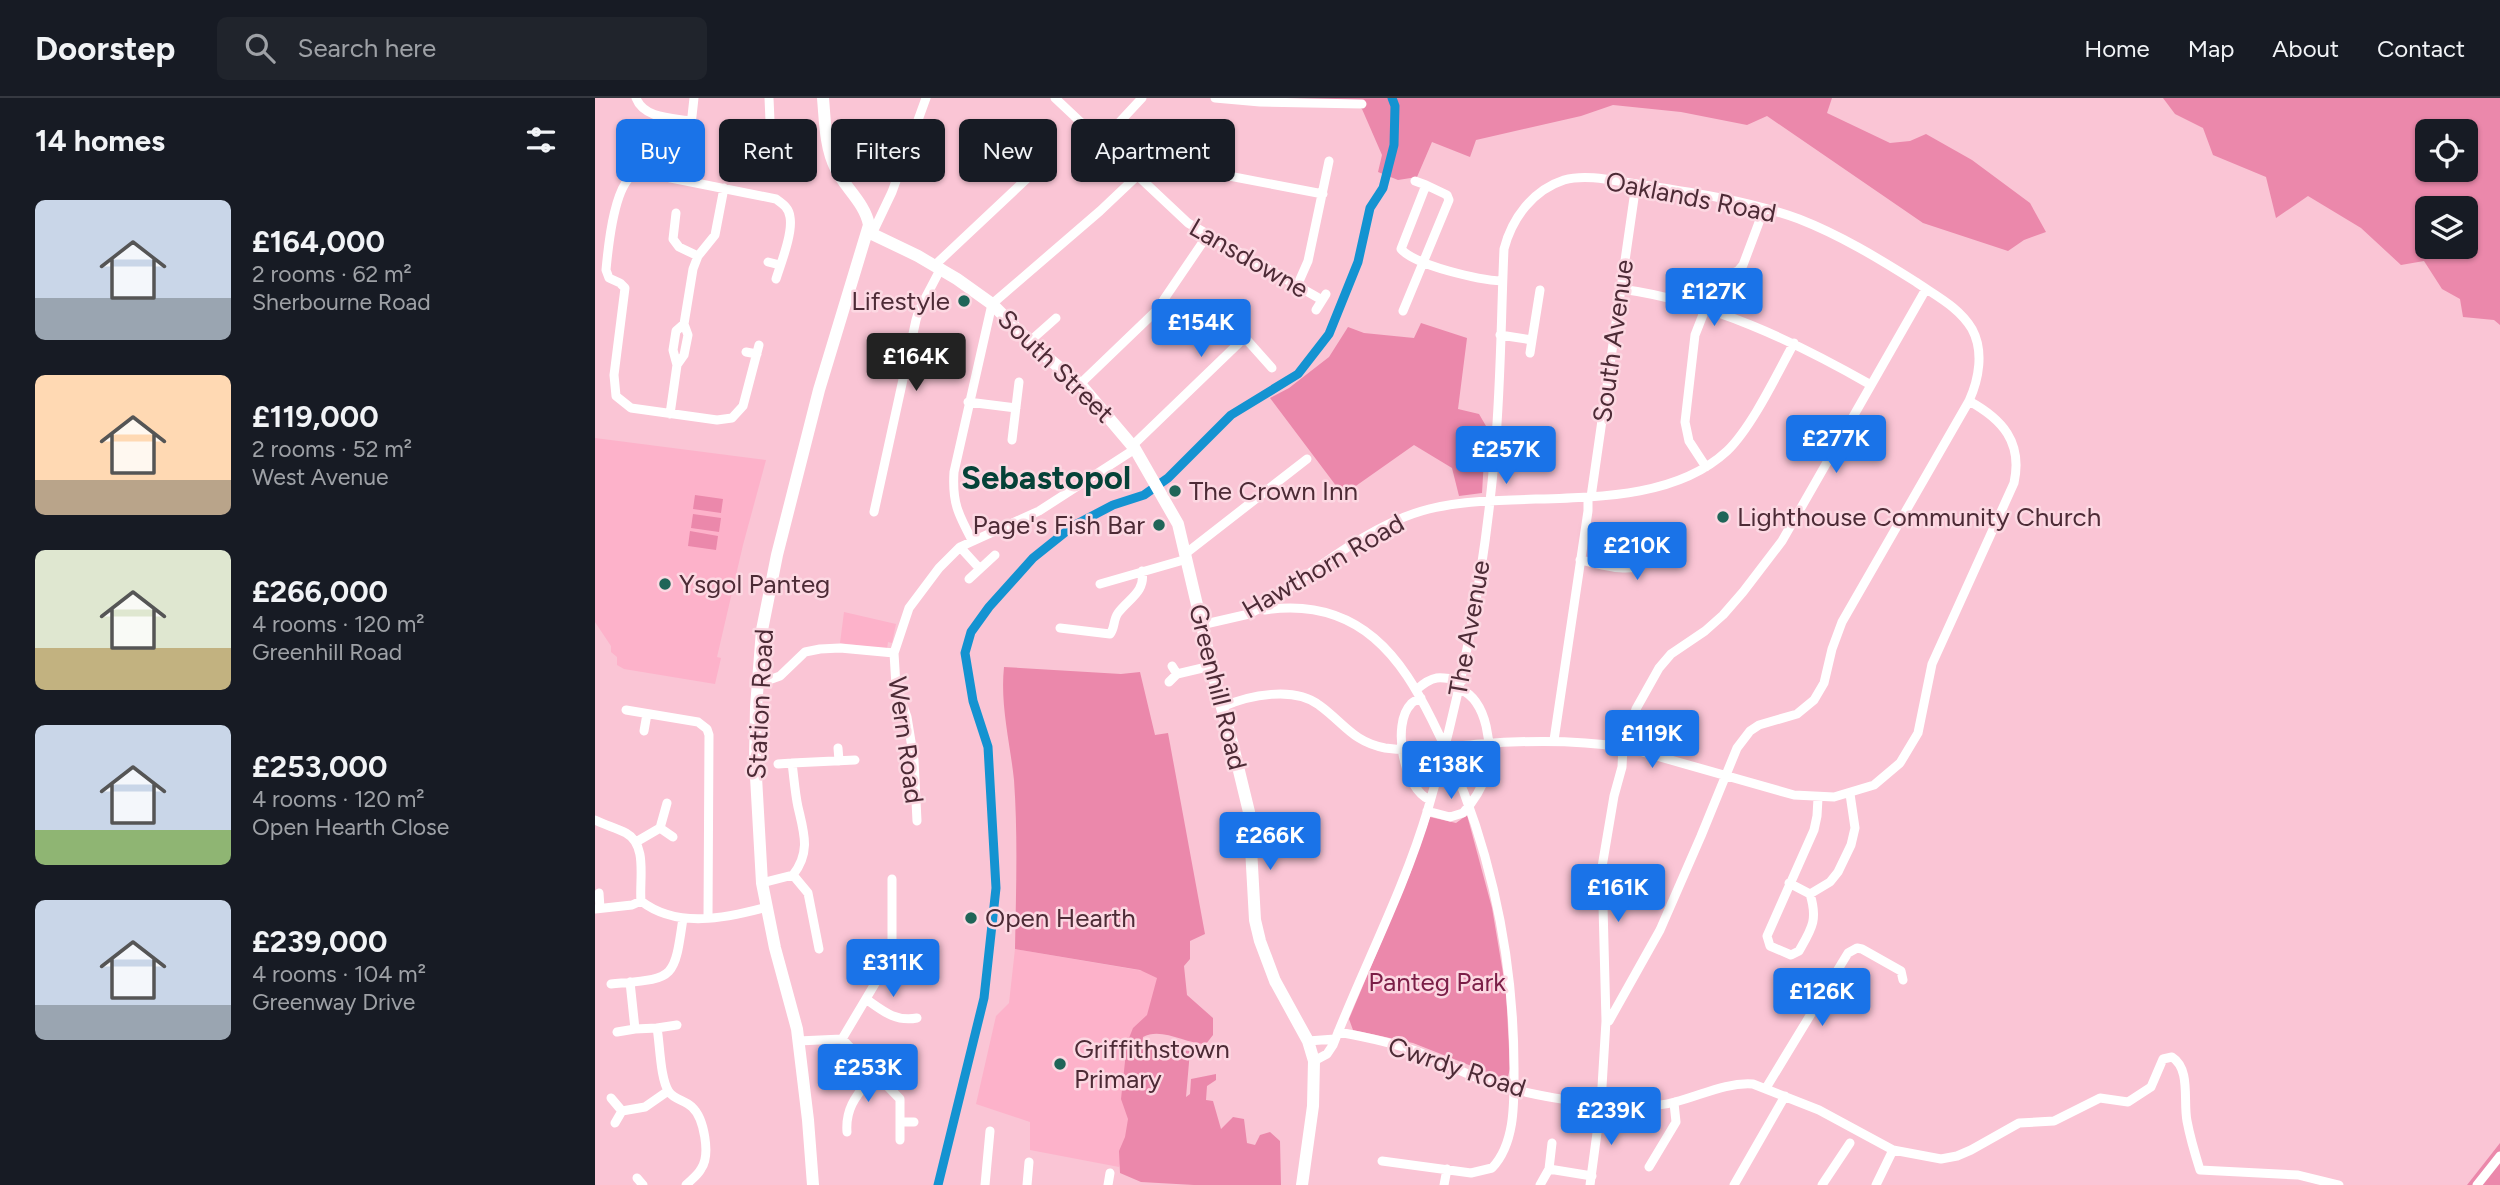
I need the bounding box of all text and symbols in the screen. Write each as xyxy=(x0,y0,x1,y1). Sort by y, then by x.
search box xyxy=(217,17,707,80)
text: Doorstep xyxy=(35,29,175,68)
icon: search xyxy=(241,29,279,67)
text: Search here xyxy=(297,32,436,64)
text: Home xyxy=(2084,34,2150,63)
text: Map xyxy=(2188,34,2234,63)
text: About xyxy=(2272,34,2339,63)
text: Contact xyxy=(2377,34,2465,63)
chip: Buy xyxy=(616,119,705,182)
chip: Rent xyxy=(719,119,817,182)
chip: Filters xyxy=(831,119,945,182)
chip: New xyxy=(959,119,1057,182)
chip: Apartment xyxy=(1071,119,1235,182)
map controls xyxy=(2415,119,2478,259)
button: locate xyxy=(2415,119,2478,182)
icon: filters xyxy=(522,121,560,159)
text: 14 homes xyxy=(35,122,165,159)
street label: Oaklands Road xyxy=(1603,165,1779,229)
button: layers xyxy=(2415,196,2478,259)
street label: Lansdowne xyxy=(1184,211,1314,305)
text: £164,000 xyxy=(252,223,385,260)
icon: home xyxy=(91,228,175,312)
street label: South Avenue xyxy=(1586,257,1640,425)
text: 2 rooms · 62 m² xyxy=(252,260,412,288)
pin: £127K xyxy=(1665,268,1763,328)
text: £127K xyxy=(1682,277,1746,305)
place label: Lifestyle xyxy=(851,285,950,317)
text: Sherbourne Road xyxy=(252,288,431,316)
marker: Lifestyle xyxy=(956,293,972,309)
pin: £154K xyxy=(1152,300,1250,359)
street label: South Street xyxy=(991,303,1121,429)
text: £154K xyxy=(1168,308,1234,336)
pin: £164K xyxy=(867,334,965,393)
text: £164K xyxy=(883,342,949,370)
text: £119,000 xyxy=(252,398,379,435)
icon: home xyxy=(91,403,175,487)
pin: £277K xyxy=(1787,416,1885,475)
text: £277K xyxy=(1802,424,1870,452)
pin: £257K xyxy=(1457,426,1555,486)
text: 2 rooms · 52 m² xyxy=(252,435,412,463)
text: £257K xyxy=(1472,435,1540,463)
district label: Sebastopol xyxy=(961,458,1131,497)
text: West Avenue xyxy=(252,463,389,491)
place label: The Crown Inn xyxy=(1189,475,1358,507)
marker: The Crown Inn xyxy=(1167,483,1183,499)
place label: Lighthouse Community Church xyxy=(1737,501,2101,533)
street label: Hawthorn Road xyxy=(1236,507,1410,625)
place label: Page's Fish Bar xyxy=(973,509,1145,541)
marker: Lighthouse Community Church xyxy=(1715,509,1731,525)
marker: Page's Fish Bar xyxy=(1151,517,1167,533)
pin: £210K xyxy=(1588,522,1686,582)
text: £210K xyxy=(1604,531,1670,559)
street label: The Avenue xyxy=(1441,558,1497,698)
place label: Ysgol Panteg xyxy=(679,568,830,600)
text: £266,000 xyxy=(252,573,388,610)
marker: Ysgol Panteg xyxy=(657,576,673,592)
icon: home xyxy=(91,578,175,662)
street label: Greenhill Road xyxy=(1182,601,1254,773)
text: 4 rooms · 120 m² xyxy=(252,610,425,638)
street label: Station Road xyxy=(740,628,780,780)
text: Greenhill Road xyxy=(252,638,402,666)
street label: Wern Road xyxy=(881,675,931,805)
pin: £119K xyxy=(1603,710,1701,770)
text: £119K xyxy=(1621,719,1683,747)
pin: £138K xyxy=(1402,742,1500,801)
text: £253,000 xyxy=(252,748,387,785)
text: £138K xyxy=(1418,750,1484,778)
icon: home xyxy=(91,753,175,837)
text: 4 rooms · 120 m² xyxy=(252,785,425,813)
pin: £266K xyxy=(1221,812,1319,872)
text: Open Hearth Close xyxy=(252,813,449,841)
text: £266K xyxy=(1236,821,1305,849)
pin: £161K xyxy=(1569,864,1667,924)
text: £161K xyxy=(1587,873,1649,901)
place label: Open Hearth xyxy=(985,902,1136,934)
marker: Open Hearth xyxy=(963,910,979,926)
text: £239,000 xyxy=(252,923,387,960)
icon: home xyxy=(91,928,175,1012)
pin: £311K xyxy=(844,940,942,999)
text: £311K xyxy=(862,948,924,976)
text: 4 rooms · 104 m² xyxy=(252,960,426,988)
park label: Panteg Park xyxy=(1368,966,1506,998)
pin: £126K xyxy=(1773,968,1871,1028)
text: £126K xyxy=(1789,977,1855,1005)
text: Greenway Drive xyxy=(252,988,415,1016)
street label: Cwrdy Road xyxy=(1384,1030,1530,1104)
place label: Griffithstown Primary xyxy=(1074,1033,1230,1095)
pin: £253K xyxy=(819,1044,917,1104)
text: £253K xyxy=(834,1053,902,1081)
marker: Griffithstown Primary xyxy=(1052,1056,1068,1072)
pin: £239K xyxy=(1562,1088,1660,1147)
text: £239K xyxy=(1577,1096,1645,1124)

